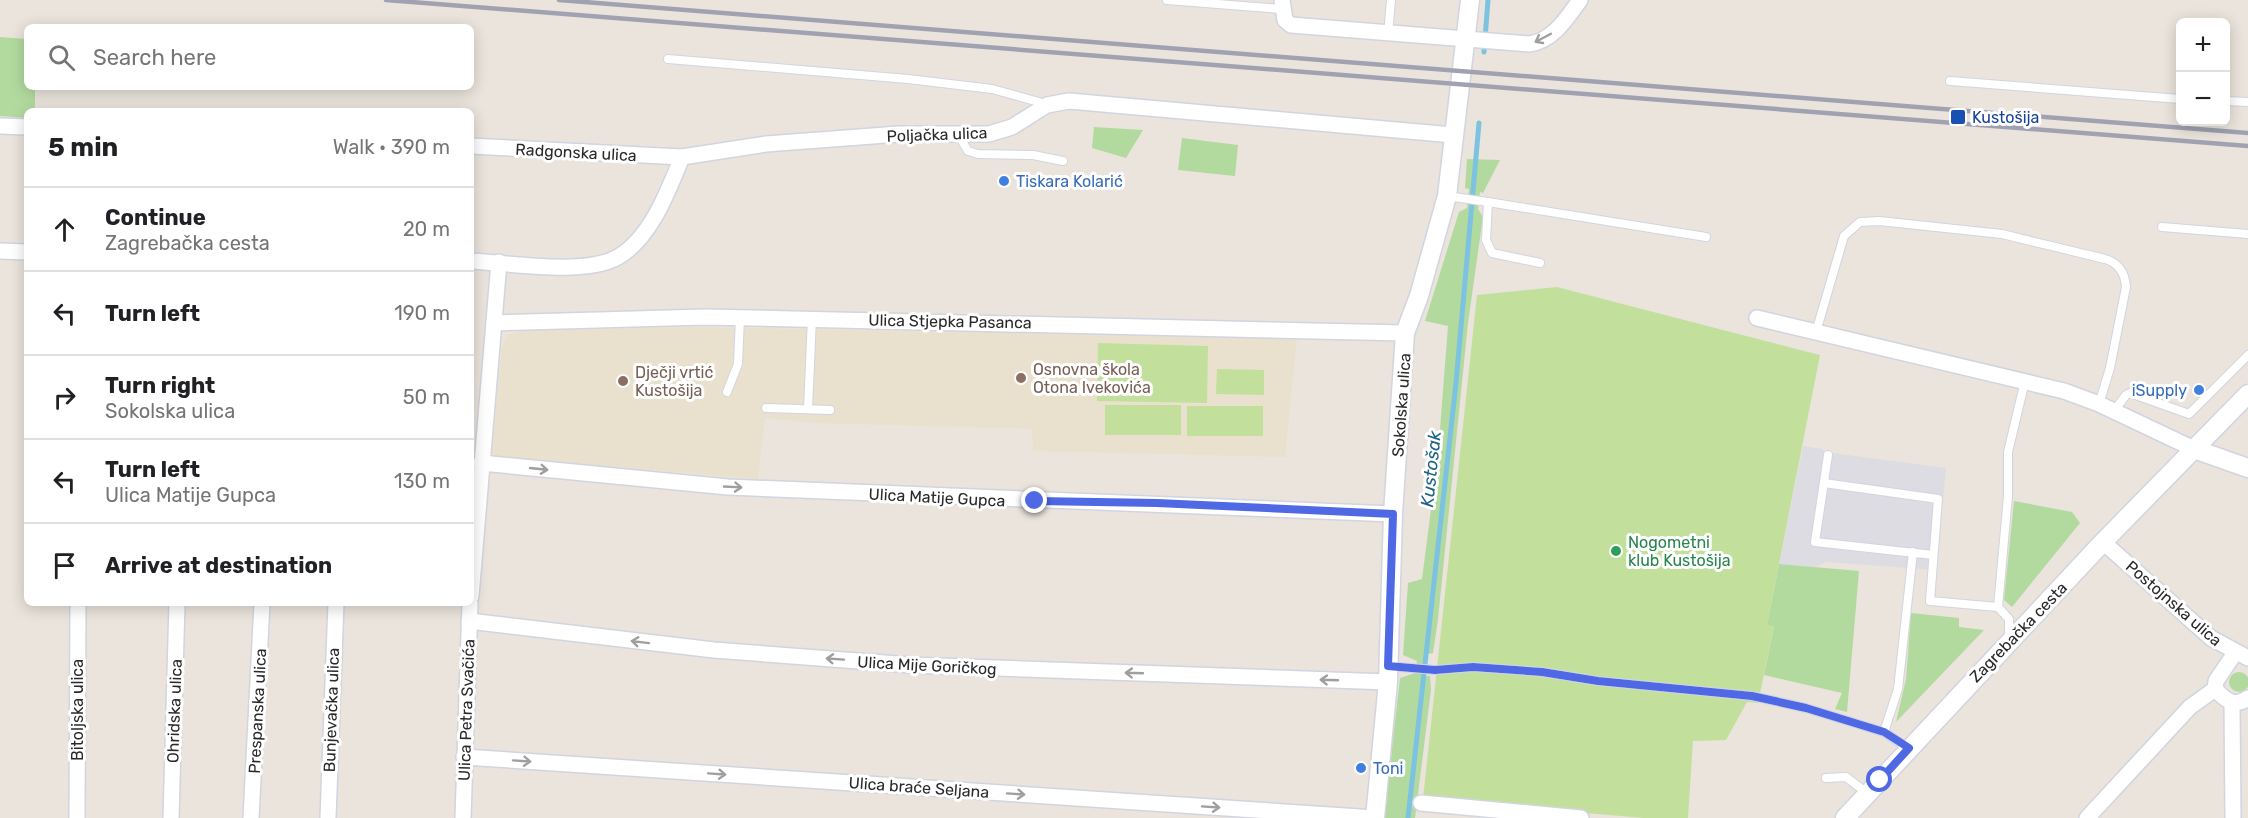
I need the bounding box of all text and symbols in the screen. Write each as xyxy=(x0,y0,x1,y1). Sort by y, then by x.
map controls xyxy=(2176,18,2230,126)
button: + xyxy=(2176,18,2230,72)
search box xyxy=(24,24,474,90)
one-way arrow xyxy=(1535,32,1552,44)
icon: search xyxy=(45,41,78,74)
text: Search here xyxy=(93,44,216,71)
button: − xyxy=(2176,72,2230,126)
marker: Kustošija xyxy=(1949,108,1967,126)
place label: Kustošija xyxy=(1972,108,2039,127)
street label: Poljačka ulica xyxy=(886,123,988,146)
text: 5 min xyxy=(48,132,118,163)
text: Walk · 390 m xyxy=(333,135,450,159)
street label: Radgonska ulica xyxy=(515,140,637,165)
place label: Tiskara Kolarić xyxy=(1016,172,1123,191)
marker: Tiskara Kolarić xyxy=(997,174,1011,188)
text: Continue xyxy=(105,204,206,231)
icon: ahead xyxy=(48,213,81,246)
text: 20 m xyxy=(403,217,450,241)
text: Zagrebačka cesta xyxy=(105,231,270,255)
icon: left xyxy=(48,297,81,330)
text: Turn left xyxy=(105,300,200,327)
text: 190 m xyxy=(394,301,450,325)
street label: Ulica Stjepka Pasanca xyxy=(868,311,1032,332)
street label: Sokolska ulica xyxy=(1388,352,1415,458)
place label: Osnovna škola Otona Ivekovića xyxy=(1033,360,1151,397)
place label: Dječji vrtić Kustošija xyxy=(635,363,713,400)
marker: Osnovna škola Otona Ivekovića xyxy=(1014,371,1028,385)
text: Turn right xyxy=(105,372,215,399)
marker: Dječji vrtić Kustošija xyxy=(616,374,630,388)
icon: right xyxy=(48,381,81,414)
place label: iSupply xyxy=(2132,381,2187,400)
marker: iSupply xyxy=(2192,383,2206,397)
text: 50 m xyxy=(403,385,450,409)
text: Sokolska ulica xyxy=(105,399,235,423)
water label: Kustošak xyxy=(1416,429,1446,508)
text: Turn left xyxy=(105,456,200,483)
one-way arrow xyxy=(529,464,549,475)
icon: left xyxy=(48,465,81,498)
text: 130 m xyxy=(394,469,450,493)
one-way arrow xyxy=(723,482,743,493)
text: Ulica Matije Gupca xyxy=(105,483,276,507)
street label: Ulica Matije Gupca xyxy=(868,484,1006,511)
route end xyxy=(1021,487,1047,513)
place label: Nogometni klub Kustošija xyxy=(1628,533,1731,570)
marker: Nogometni klub Kustošija xyxy=(1609,544,1623,558)
icon: arrive xyxy=(48,549,81,582)
text: Arrive at destination xyxy=(105,552,332,579)
street label: Postojnska ulica xyxy=(2122,557,2225,650)
street label: Zagrebačka cesta xyxy=(1966,578,2071,686)
one-way arrow xyxy=(631,636,651,647)
street label: Ulica Petra Svačića xyxy=(455,639,478,781)
street label: Bunjevačka ulica xyxy=(320,647,343,773)
street label: Prespanska ulica xyxy=(245,648,270,774)
street label: Ulica Mije Goričkog xyxy=(857,652,997,679)
one-way arrow xyxy=(825,654,845,665)
street label: Bitoljska ulica xyxy=(68,659,87,761)
street label: Ohridska ulica xyxy=(163,659,186,763)
one-way arrow xyxy=(1125,668,1145,679)
one-way arrow xyxy=(1320,675,1340,686)
one-way arrow xyxy=(512,755,532,766)
place label: Toni xyxy=(1373,759,1403,778)
marker: Toni xyxy=(1354,761,1368,775)
route start xyxy=(1866,766,1892,792)
one-way arrow xyxy=(707,768,727,779)
street label: Ulica braće Seljana xyxy=(848,773,990,802)
one-way arrow xyxy=(1006,788,1026,799)
one-way arrow xyxy=(1200,801,1220,812)

